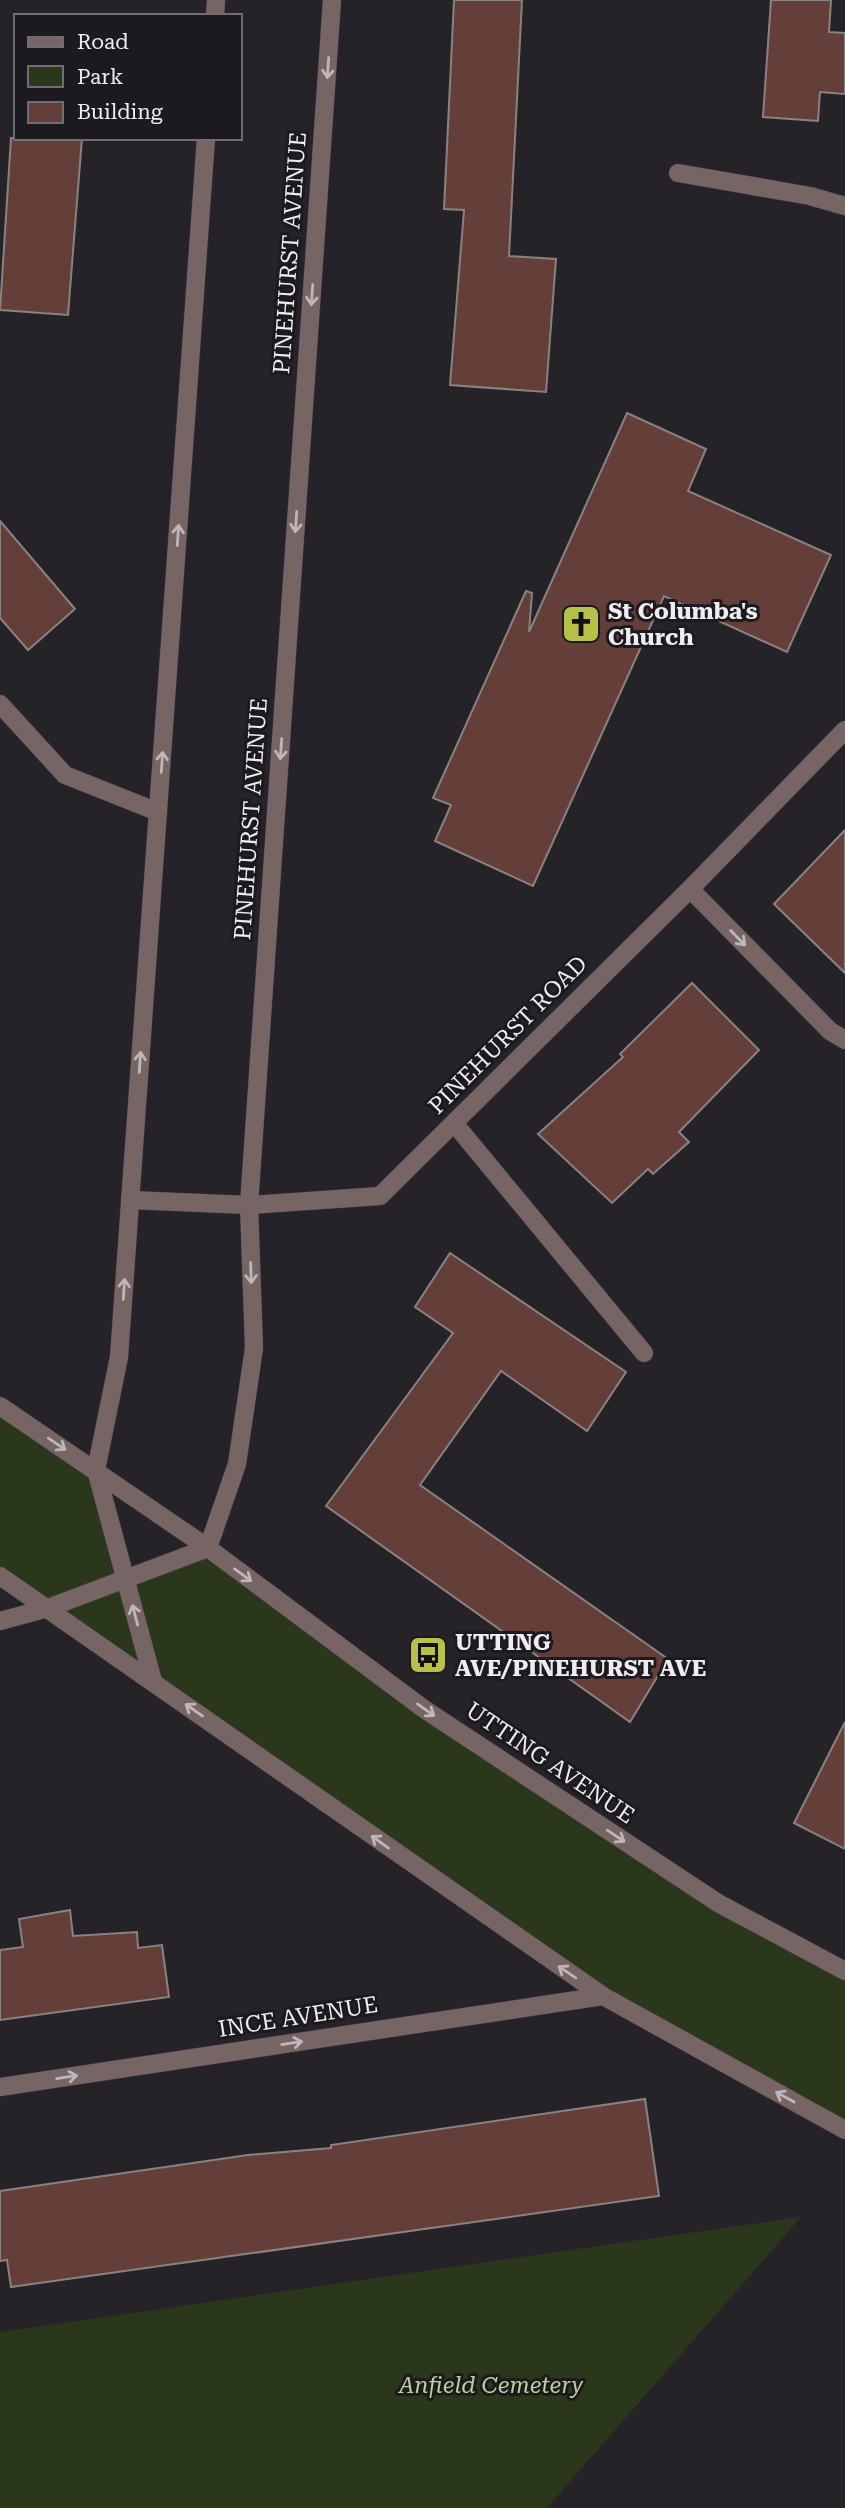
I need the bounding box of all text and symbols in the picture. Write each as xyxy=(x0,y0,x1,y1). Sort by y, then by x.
legend xyxy=(14,14,242,140)
text: Road xyxy=(77,30,129,54)
one-way arrow xyxy=(321,56,334,79)
text: Park xyxy=(77,65,123,89)
text: Building xyxy=(77,100,163,124)
street label: PINEHURST AVENUE xyxy=(268,131,312,375)
one-way arrow xyxy=(305,283,318,306)
one-way arrow xyxy=(290,510,303,533)
one-way arrow xyxy=(172,524,185,547)
place label: St Columba's Church xyxy=(608,598,758,651)
church icon: St Columba's Church xyxy=(560,603,602,645)
street label: PINEHURST AVENUE xyxy=(229,697,273,941)
one-way arrow xyxy=(274,737,287,760)
one-way arrow xyxy=(155,750,168,773)
one-way arrow xyxy=(730,929,747,946)
street label: PINEHURST ROAD xyxy=(423,950,593,1120)
one-way arrow xyxy=(134,1051,147,1074)
one-way arrow xyxy=(245,1261,258,1284)
one-way arrow xyxy=(118,1278,131,1301)
one-way arrow xyxy=(47,1437,66,1451)
one-way arrow xyxy=(233,1567,252,1582)
one-way arrow xyxy=(128,1605,141,1627)
place label: UTTING AVE/PINEHURST AVE xyxy=(455,1629,706,1682)
bus stop icon: UTTING AVE/PINEHURST AVE xyxy=(407,1634,449,1676)
street label: UTTING AVENUE xyxy=(461,1697,639,1829)
one-way arrow xyxy=(185,1703,204,1717)
one-way arrow xyxy=(416,1703,435,1717)
one-way arrow xyxy=(606,1828,625,1843)
one-way arrow xyxy=(371,1835,390,1849)
one-way arrow xyxy=(558,1964,577,1979)
street label: INCE AVENUE xyxy=(216,1991,380,2043)
one-way arrow xyxy=(281,2036,303,2049)
one-way arrow xyxy=(56,2070,78,2083)
one-way arrow xyxy=(776,2090,796,2104)
park label: Anfield Cemetery xyxy=(397,2372,584,2399)

